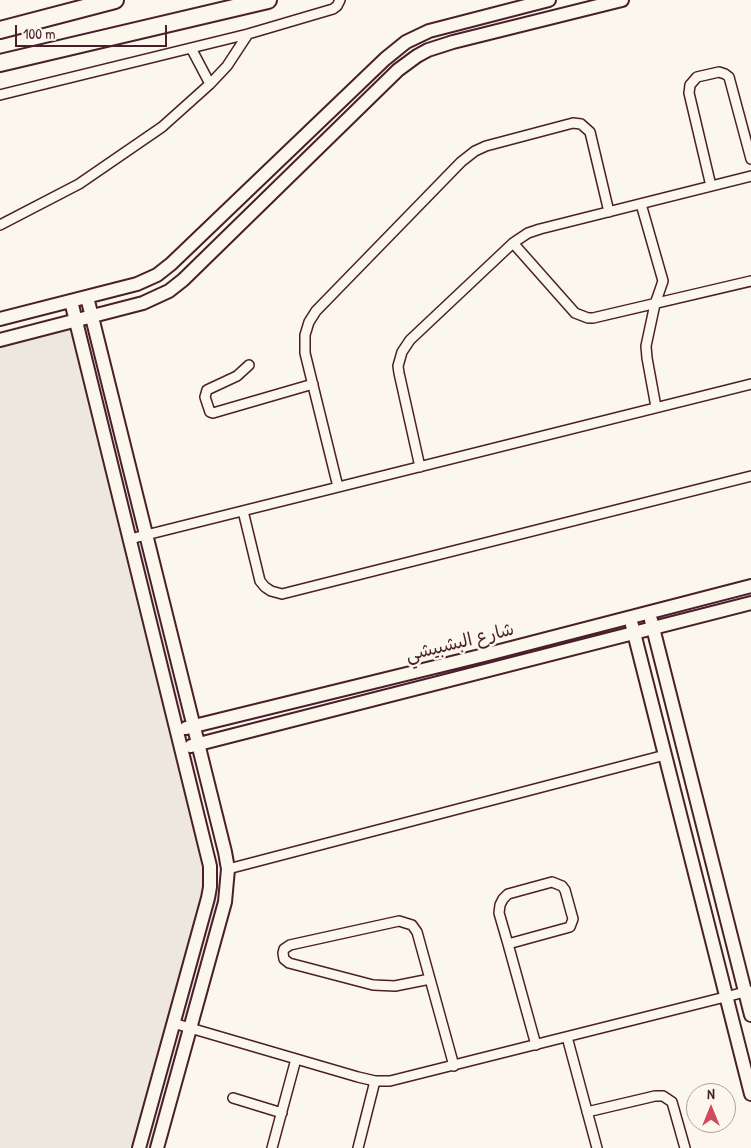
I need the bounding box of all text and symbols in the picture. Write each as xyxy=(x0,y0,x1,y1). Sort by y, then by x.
scale bar xyxy=(18,15,170,47)
text: 100 m xyxy=(23,23,56,44)
street label: شارع البشبيشي xyxy=(404,619,516,667)
north arrow xyxy=(686,1083,736,1133)
text: N xyxy=(707,1084,715,1103)

